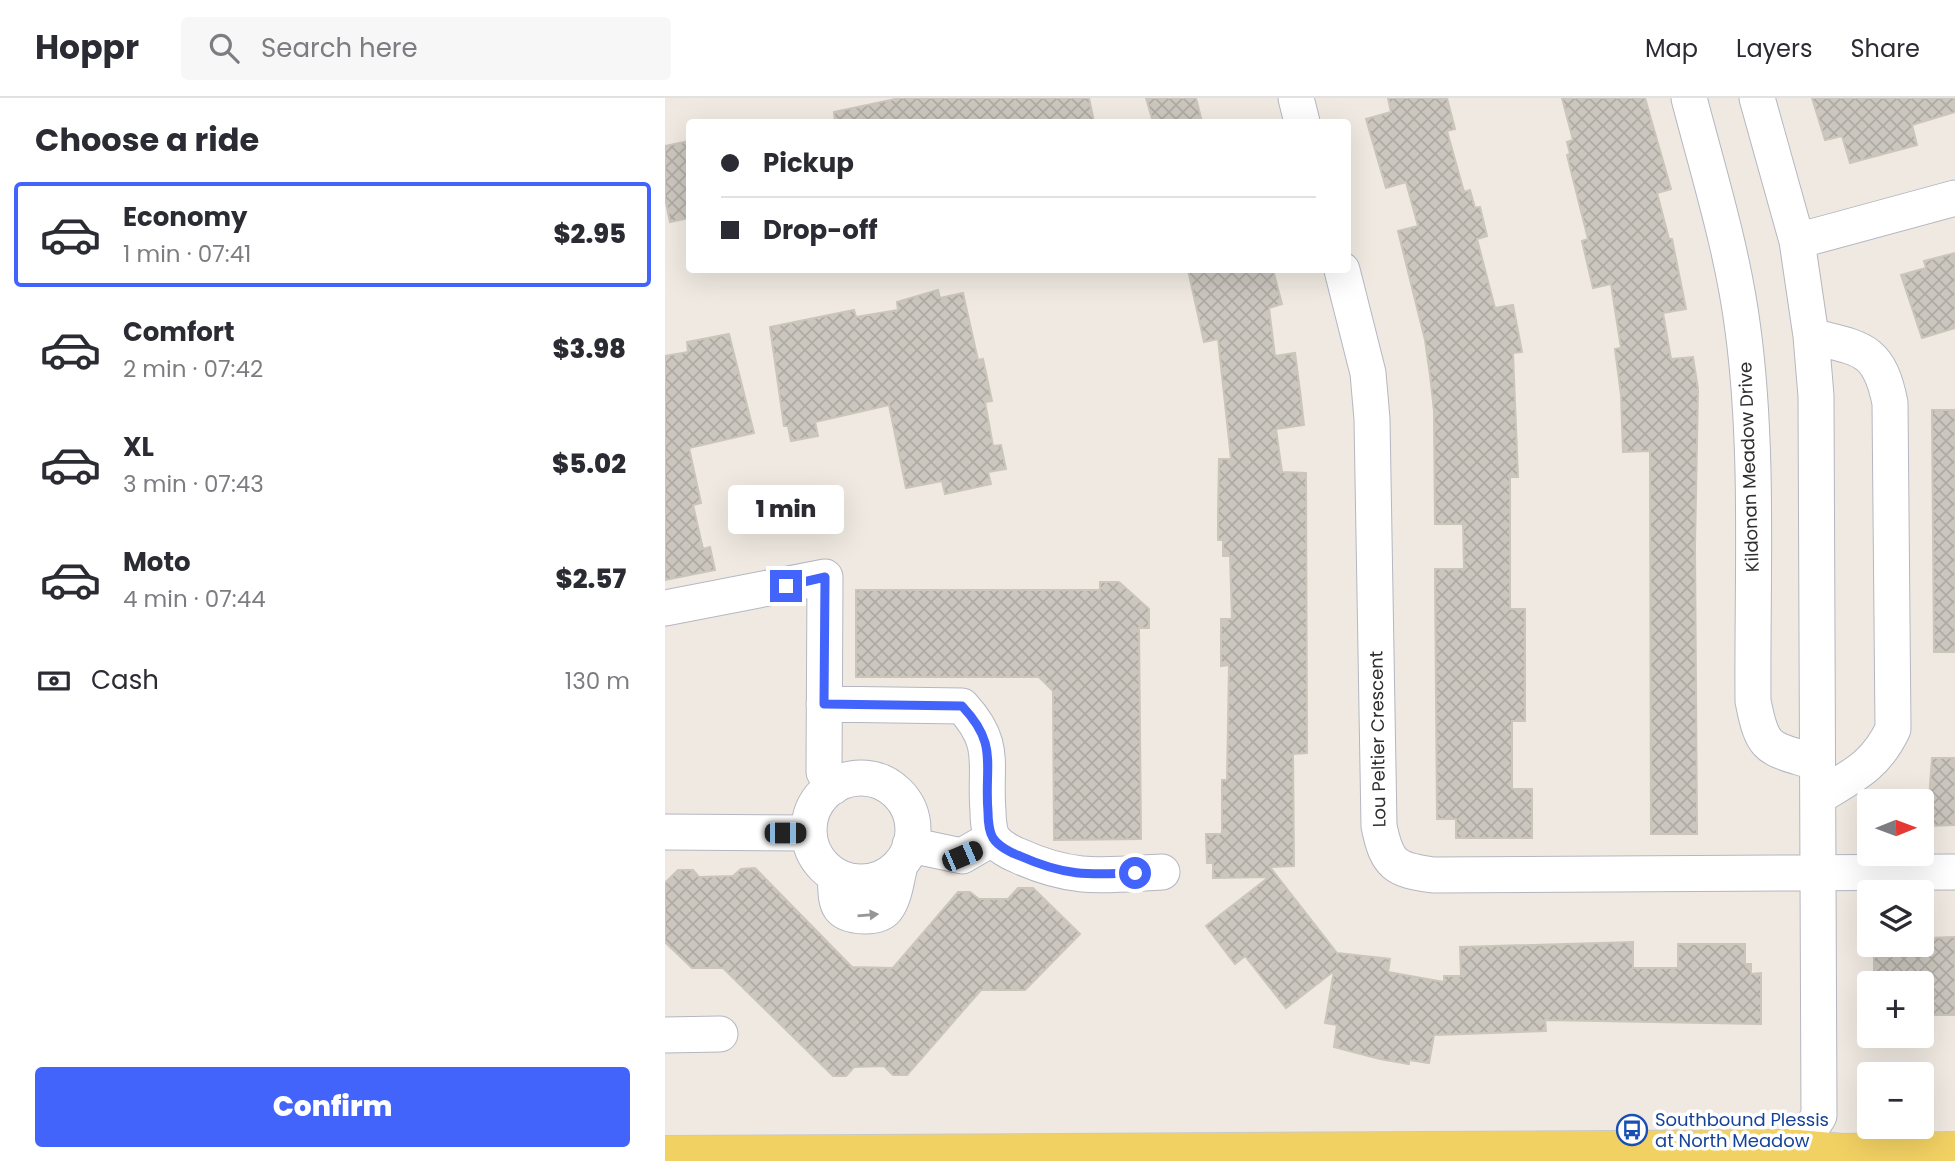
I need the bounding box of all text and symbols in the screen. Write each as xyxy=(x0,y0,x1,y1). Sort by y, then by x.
search box xyxy=(181,17,671,80)
text: Hoppr xyxy=(35,24,139,71)
icon: search xyxy=(205,29,243,67)
text: Search here xyxy=(261,30,418,66)
text: Map xyxy=(1645,32,1698,65)
text: Layers xyxy=(1736,32,1812,65)
text: Share xyxy=(1850,32,1920,65)
text: Choose a ride xyxy=(35,117,259,162)
text: Pickup xyxy=(763,145,854,181)
text: Economy xyxy=(123,199,247,235)
icon: car xyxy=(39,203,102,266)
text: Drop-off xyxy=(763,212,878,248)
text: $2.95 xyxy=(553,216,626,252)
text: 1 min · 07:41 xyxy=(123,238,251,270)
text: Comfort xyxy=(123,314,235,350)
icon: car xyxy=(39,318,102,381)
text: $3.98 xyxy=(552,331,626,367)
text: 2 min · 07:42 xyxy=(123,353,263,385)
street label: Kildonan Meadow Drive xyxy=(1732,361,1765,573)
text: XL xyxy=(123,429,154,465)
icon: car xyxy=(39,433,102,496)
text: $5.02 xyxy=(552,446,626,482)
text: 3 min · 07:43 xyxy=(123,468,264,500)
callout: 1 min xyxy=(728,484,844,533)
text: 1 min xyxy=(756,493,816,525)
text: Moto xyxy=(123,544,191,580)
icon: car xyxy=(39,548,102,611)
text: $2.57 xyxy=(556,561,626,597)
route end xyxy=(770,570,802,602)
text: 4 min · 07:44 xyxy=(123,583,266,615)
street label: Lou Peltier Crescent xyxy=(1363,650,1392,828)
icon: cash xyxy=(35,662,73,700)
text: Cash xyxy=(91,662,159,698)
text: 130 m xyxy=(565,665,630,697)
north arrow xyxy=(1857,789,1934,866)
map controls xyxy=(1857,789,1934,1139)
car xyxy=(765,823,807,844)
car xyxy=(939,838,986,874)
route start xyxy=(1119,857,1151,889)
button: layers xyxy=(1857,880,1934,957)
one-way arrow xyxy=(857,909,879,920)
button: + xyxy=(1857,971,1934,1048)
button: − xyxy=(1857,1062,1934,1139)
button: Confirm xyxy=(35,1067,630,1147)
place label: Southbound Plessis at North Meadow xyxy=(1655,1107,1829,1153)
bus stop icon: Southbound Plessis at North Meadow xyxy=(1615,1113,1649,1147)

